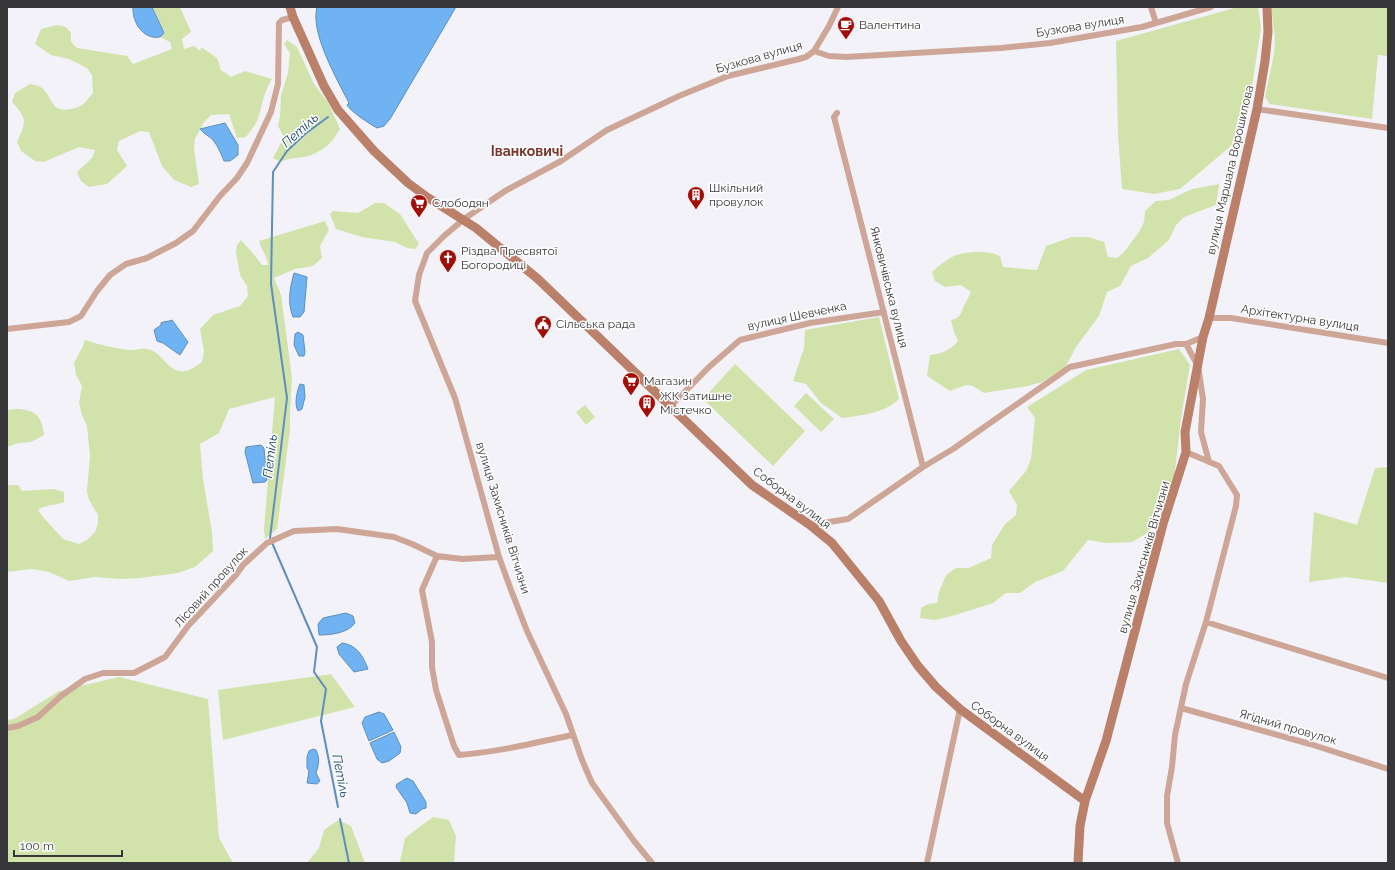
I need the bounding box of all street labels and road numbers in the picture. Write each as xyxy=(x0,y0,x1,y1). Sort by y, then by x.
street label: Бузкова вулиця xyxy=(1035,12,1125,40)
street label: Бузкова вулиця xyxy=(714,38,804,76)
street label: вулиця Маршала Ворошилова xyxy=(1204,84,1256,256)
street label: Янковичівська вулиця xyxy=(867,225,911,349)
street label: вулиця Шевченка xyxy=(746,299,848,333)
street label: Архітектурна вулиця xyxy=(1240,302,1360,334)
street label: вулиця Захисників Вітчизни xyxy=(473,441,533,595)
street label: Соборна вулиця xyxy=(750,464,834,532)
street label: вулиця Захисників Вітчизни xyxy=(1116,479,1172,635)
street label: Лісовий провулок xyxy=(171,544,251,630)
street label: Соборна вулиця xyxy=(968,698,1052,764)
street label: Ягідний провулок xyxy=(1238,706,1338,748)

